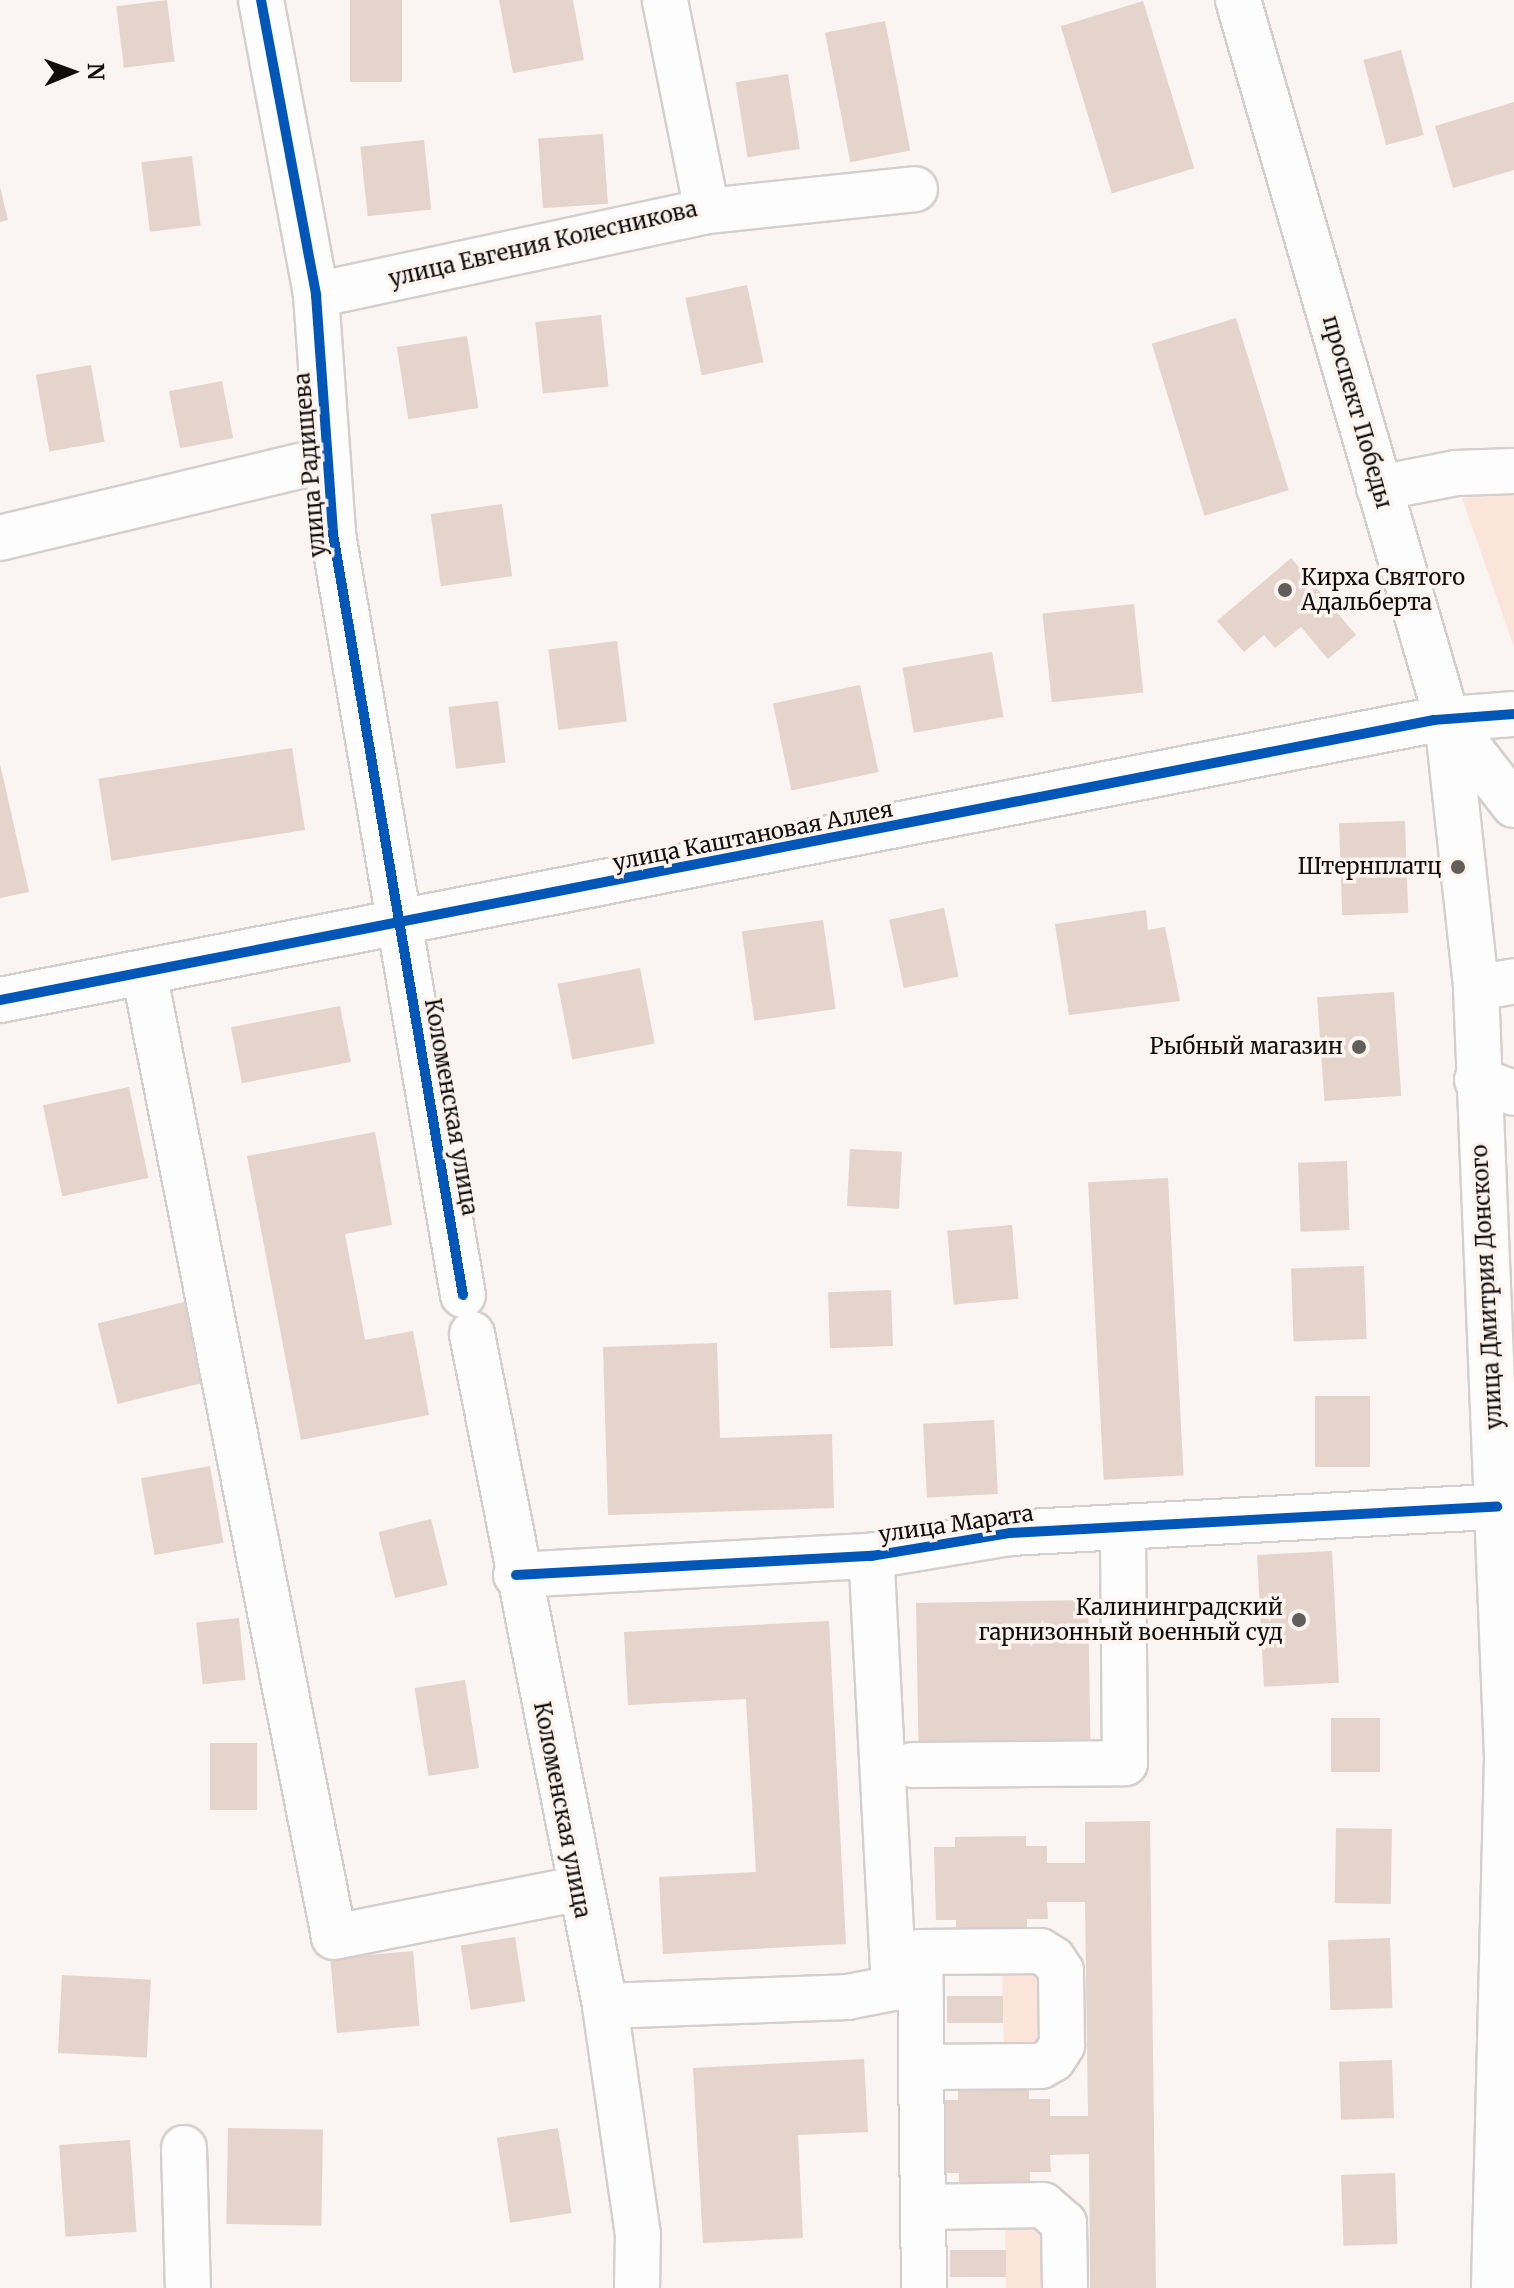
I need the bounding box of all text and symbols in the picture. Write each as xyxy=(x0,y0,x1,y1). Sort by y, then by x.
north arrow xyxy=(32,32,112,112)
text: N xyxy=(82,63,110,81)
street label: улица Евгения Колесникова xyxy=(386,196,700,292)
street label: проспект Победы xyxy=(1317,312,1397,512)
street label: улица Радищева xyxy=(289,372,331,558)
place label: Кирха Святого Адальберта xyxy=(1301,564,1465,616)
marker: Кирха Святого Адальберта xyxy=(1276,581,1294,599)
street label: улица Каштановая Аллея xyxy=(611,796,895,876)
place label: Штернплатц xyxy=(1298,854,1442,880)
marker: Штернплатц xyxy=(1449,858,1467,876)
street label: Коломенская улица xyxy=(419,996,483,1218)
place label: Рыбный магазин xyxy=(1149,1034,1343,1060)
marker: Рыбный магазин xyxy=(1350,1038,1368,1056)
street label: улица Дмитрия Донского xyxy=(1466,1144,1508,1430)
street label: улица Марата xyxy=(877,1500,1035,1548)
place label: Калининградский гарнизонный военный суд xyxy=(979,1594,1283,1646)
marker: Калининградский гарнизонный военный суд xyxy=(1290,1611,1308,1629)
street label: Коломенская улица xyxy=(528,1700,596,1920)

